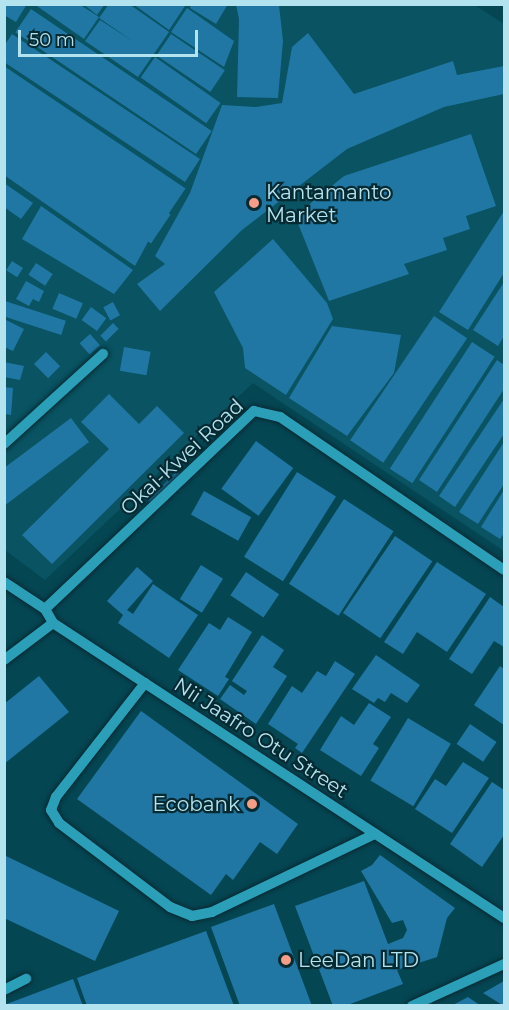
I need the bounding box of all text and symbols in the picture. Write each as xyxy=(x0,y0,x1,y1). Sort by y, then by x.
scale bar xyxy=(21,18,201,56)
text: 50 m xyxy=(29,29,75,51)
place label: Kantamanto Market xyxy=(266,180,392,227)
marker: Kantamanto Market xyxy=(247,196,261,210)
street label: Okai-Kwei Road xyxy=(116,394,248,520)
street label: Nii Jaafro Otu Street xyxy=(170,673,352,803)
place label: Ecobank xyxy=(152,792,240,816)
marker: Ecobank xyxy=(245,797,259,811)
place label: LeeDan LTD xyxy=(298,948,419,972)
marker: LeeDan LTD xyxy=(279,953,293,967)

